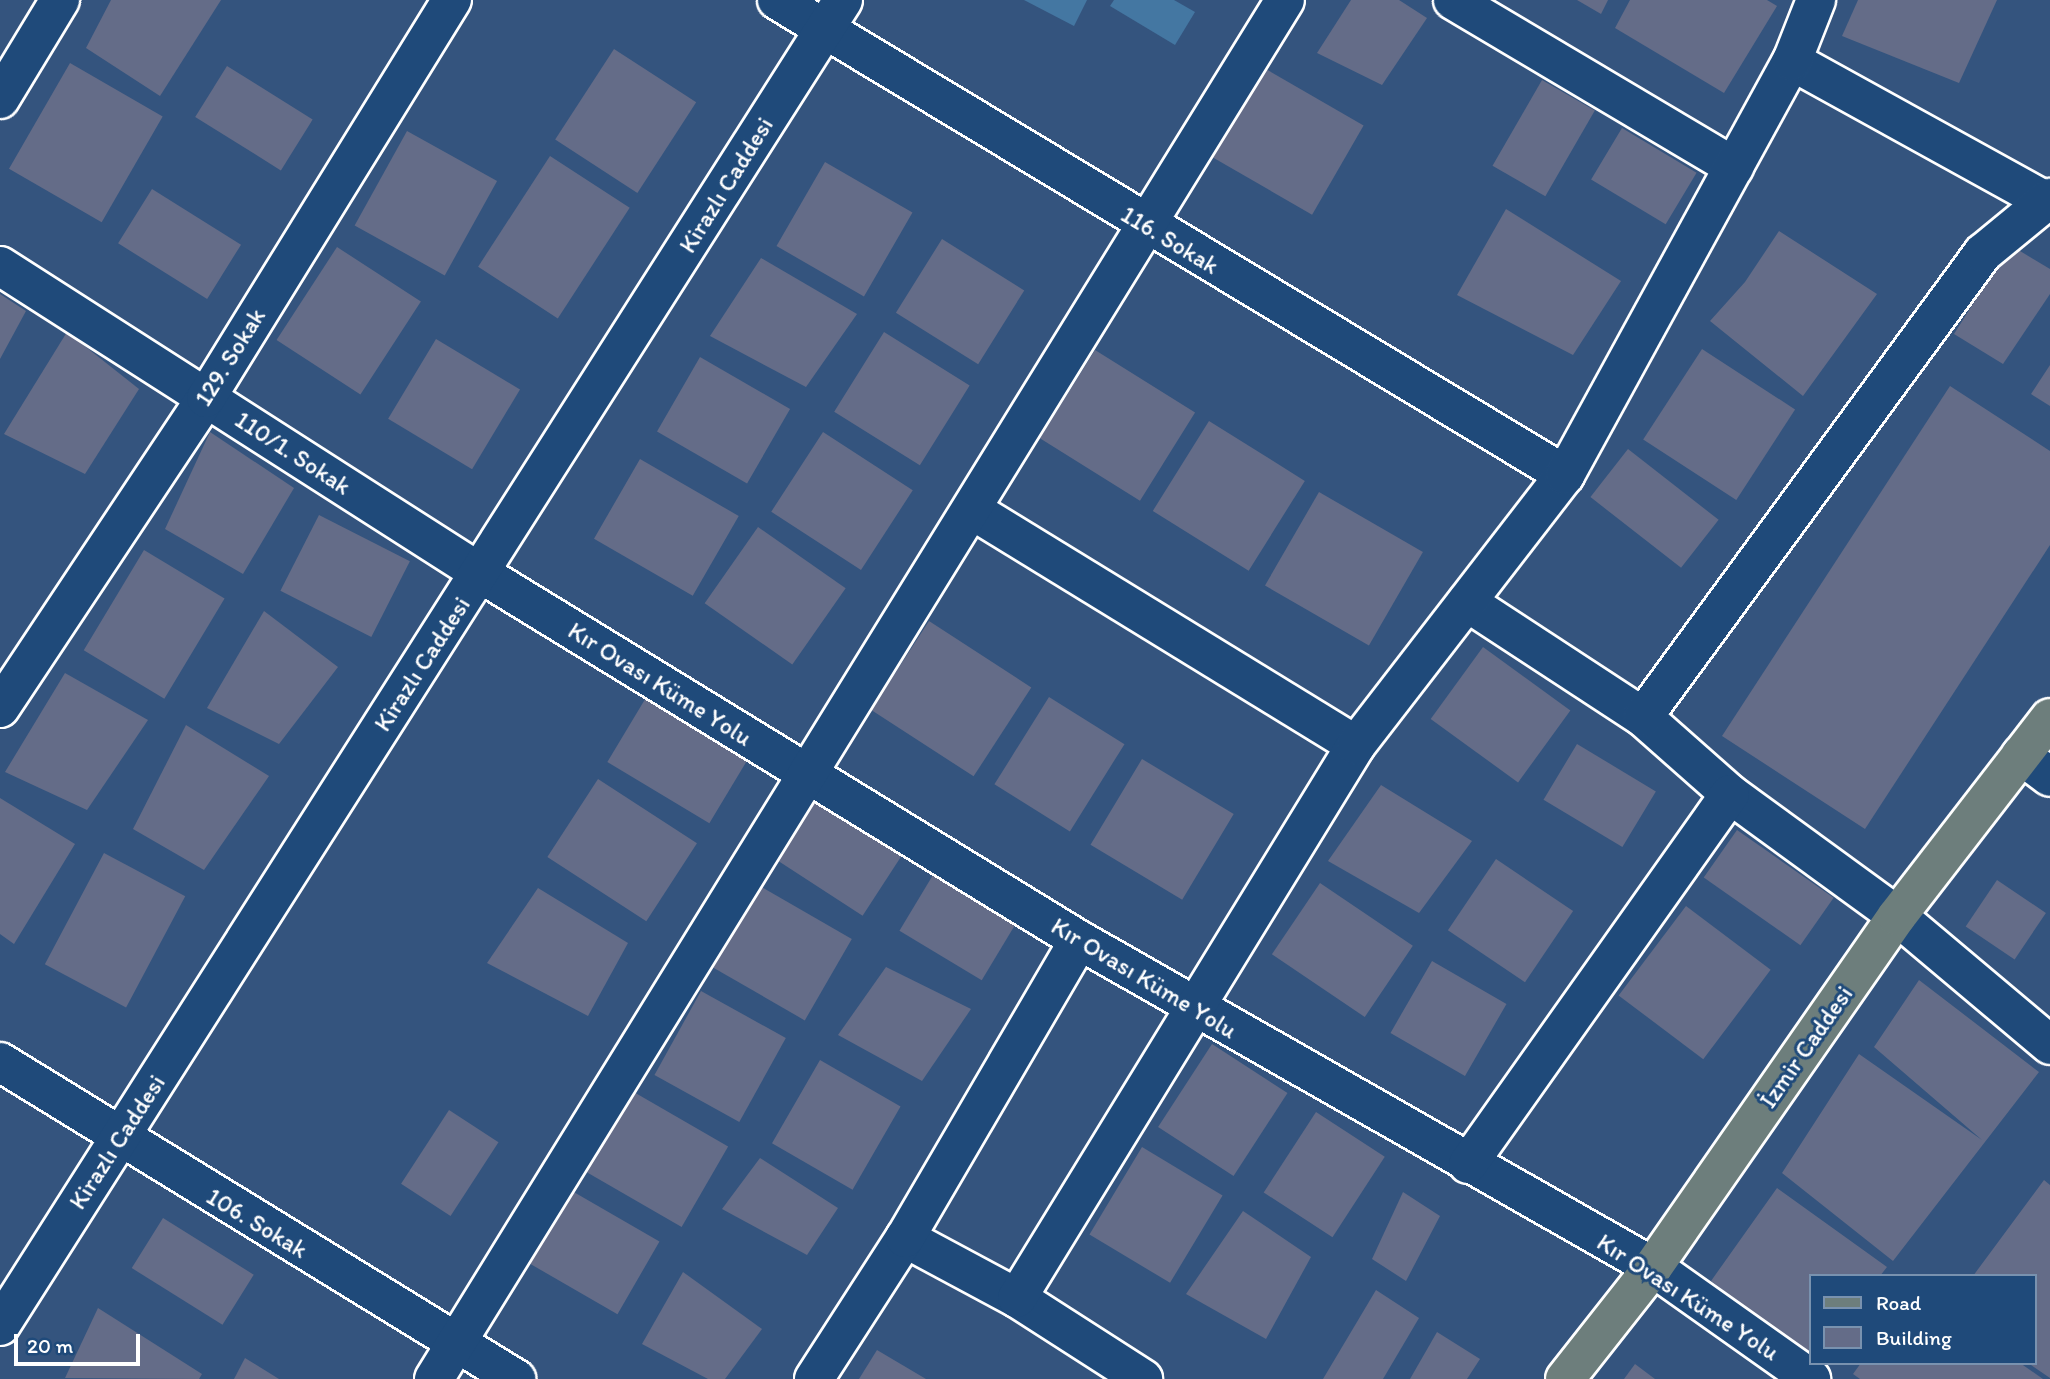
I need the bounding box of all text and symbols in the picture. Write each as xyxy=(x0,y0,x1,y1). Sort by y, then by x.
street label: Kirazlı Caddesi xyxy=(673,112,779,258)
street label: 116. Sokak xyxy=(1116,200,1224,280)
street label: 129. Sokak xyxy=(189,303,271,411)
street label: 110/1. Sokak xyxy=(230,405,356,501)
street label: Kirazlı Caddesi xyxy=(368,591,476,737)
street label: Kır Ovası Küme Yolu xyxy=(564,616,756,752)
street label: Kır Ovası Küme Yolu xyxy=(1047,912,1241,1044)
street label: İzmir Caddesi xyxy=(1753,980,1859,1114)
street label: Kirazlı Caddesi xyxy=(63,1069,171,1215)
street label: 106. Sokak xyxy=(202,1182,312,1264)
street label: Kır Ovası Küme Yolu xyxy=(1593,1228,1783,1366)
legend xyxy=(1808,1274,2036,1365)
text: Road xyxy=(1876,1290,1921,1315)
scale bar xyxy=(18,1320,144,1364)
text: Building xyxy=(1876,1325,1952,1350)
text: 20 m xyxy=(27,1333,73,1358)

